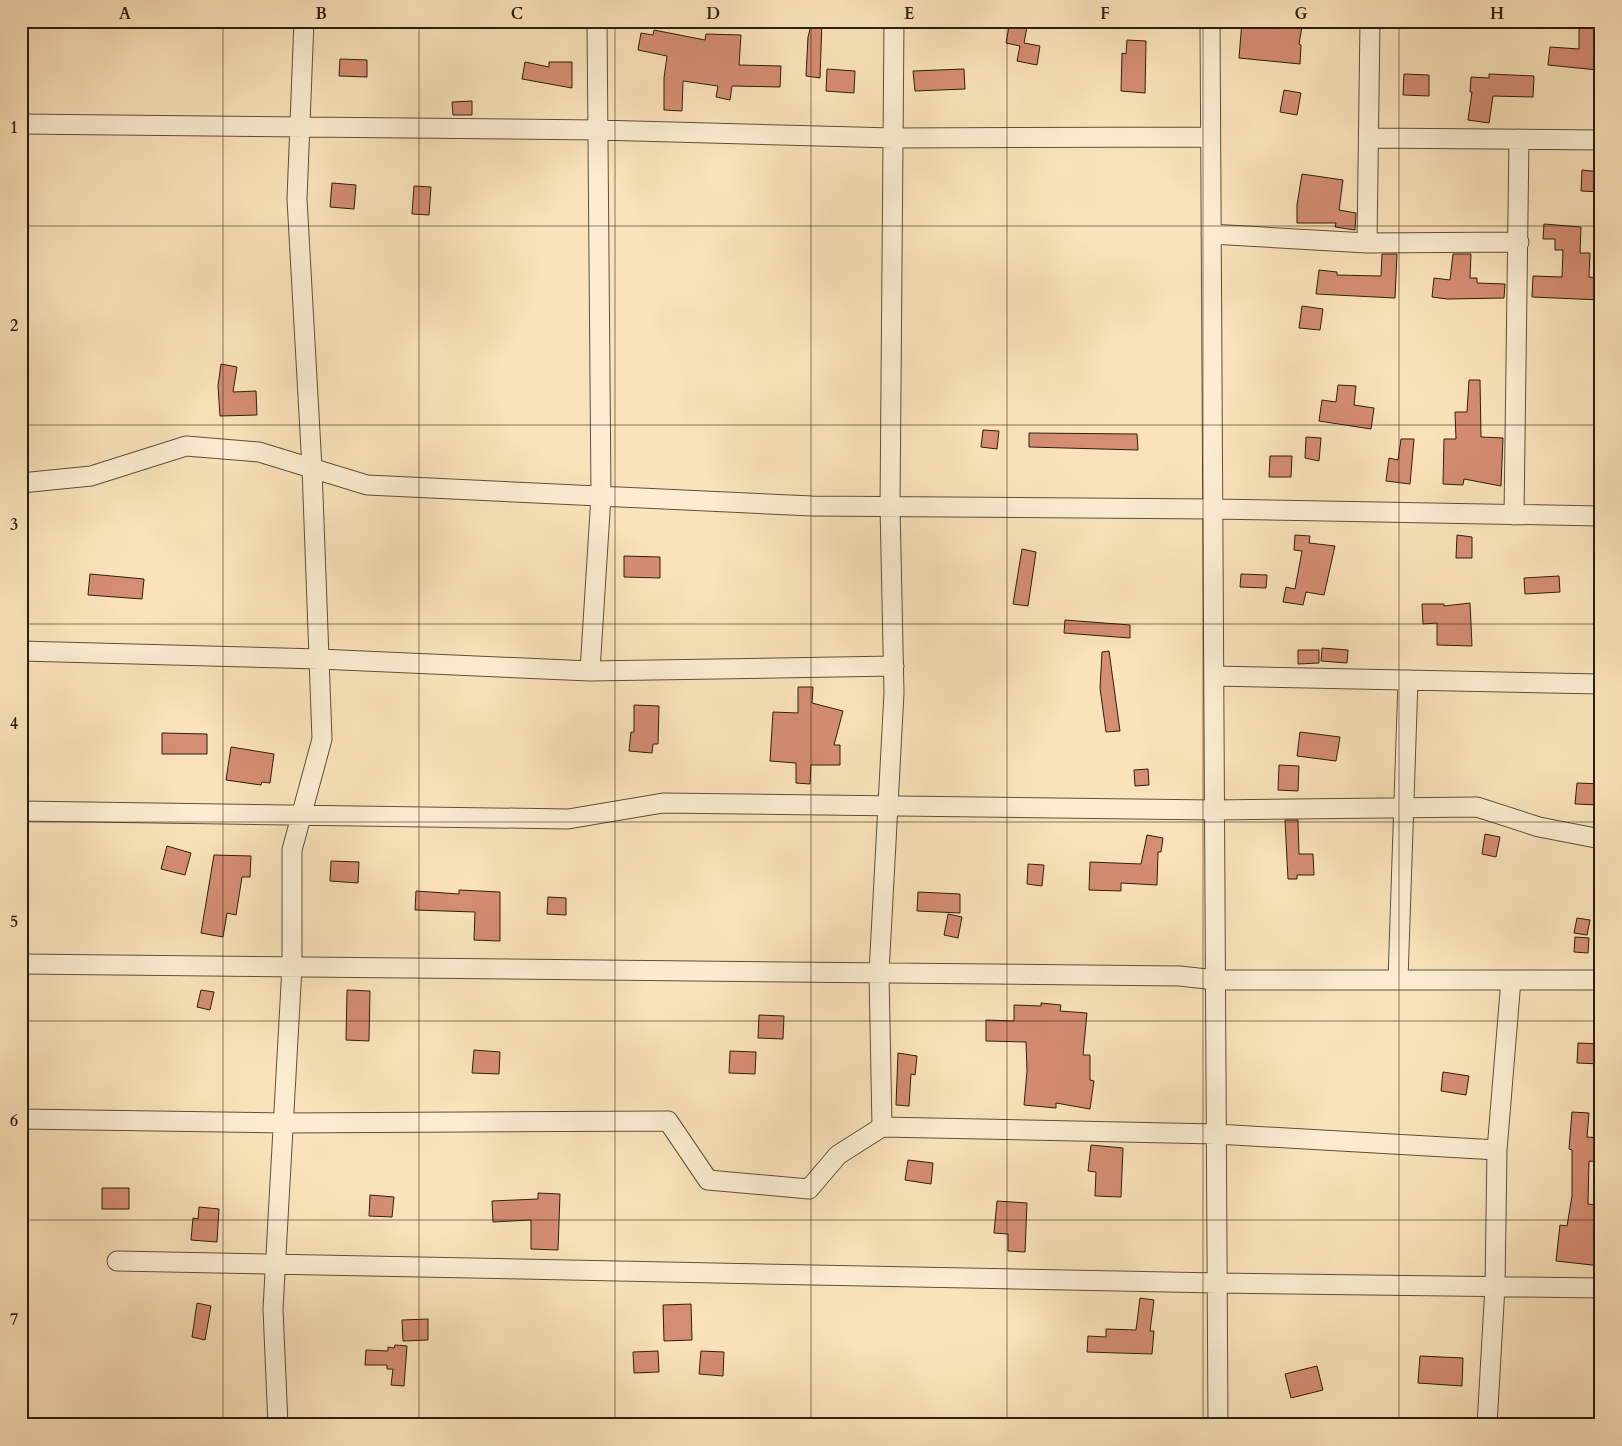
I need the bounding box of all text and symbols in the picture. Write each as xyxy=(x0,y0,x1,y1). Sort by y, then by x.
text: A xyxy=(119,3,131,25)
text: B xyxy=(315,3,327,25)
text: C xyxy=(511,3,523,25)
text: D xyxy=(706,3,720,25)
text: E xyxy=(904,3,914,25)
text: F xyxy=(1100,3,1110,25)
text: G xyxy=(1294,3,1308,25)
text: H xyxy=(1490,3,1504,25)
text: 1 xyxy=(10,117,18,139)
text: 2 xyxy=(10,315,18,337)
text: 3 xyxy=(10,514,18,536)
text: 4 xyxy=(10,713,18,735)
text: 5 xyxy=(10,911,18,933)
text: 6 xyxy=(10,1110,18,1132)
text: 7 xyxy=(10,1309,18,1331)

